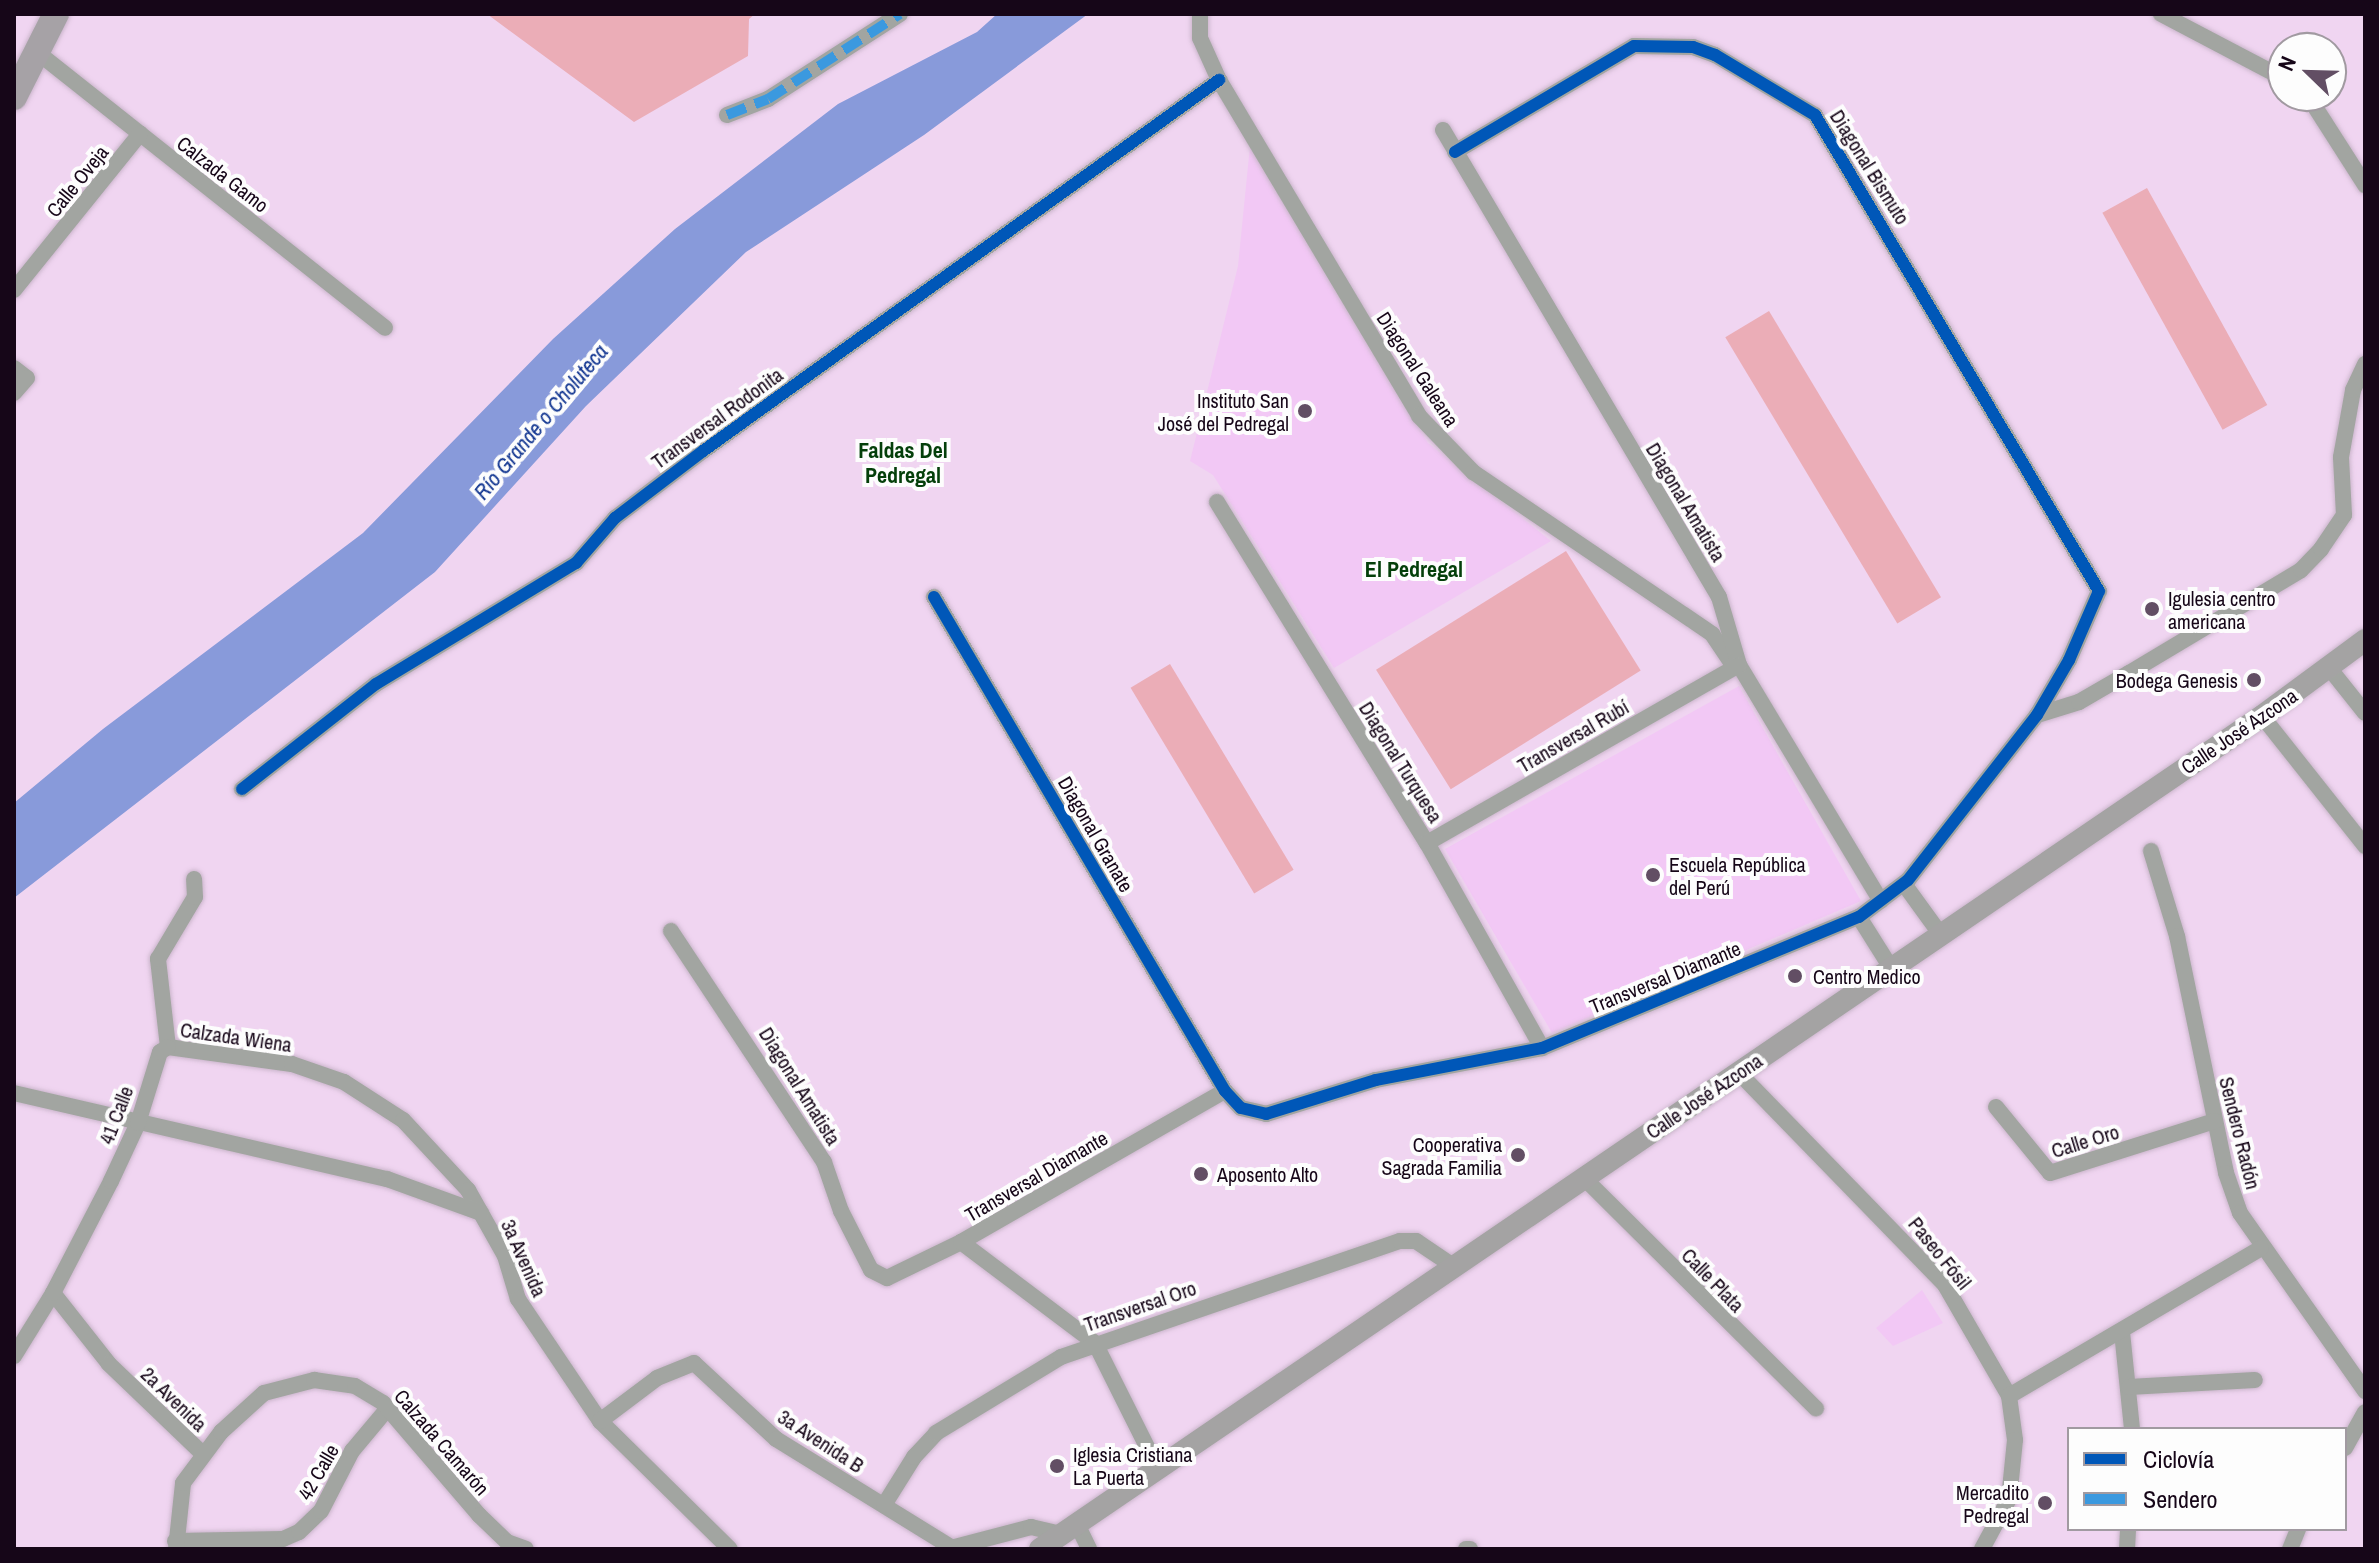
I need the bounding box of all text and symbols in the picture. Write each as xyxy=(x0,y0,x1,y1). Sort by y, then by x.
north arrow xyxy=(2267,32,2347,112)
text: N xyxy=(2270,52,2303,75)
street label: Diagonal Bismuto xyxy=(1825,105,1915,229)
street label: Calzada Gamo xyxy=(173,131,273,217)
street label: Calle Oveja xyxy=(41,141,113,221)
street label: Diagonal Galeana xyxy=(1372,307,1464,431)
water label: Río Grande o Choluteca xyxy=(468,339,614,505)
street label: Transversal Rodonita xyxy=(647,362,787,474)
place label: Instituto San José del Pedregal xyxy=(1158,388,1289,435)
marker: Instituto San José del Pedregal xyxy=(1296,402,1314,420)
district label: Faldas Del Pedregal xyxy=(858,437,948,488)
street label: Diagonal Amatista xyxy=(1641,438,1731,566)
district label: El Pedregal xyxy=(1365,557,1463,583)
place label: Igulesia centro americana xyxy=(2168,586,2276,633)
marker: Igulesia centro americana xyxy=(2143,600,2161,618)
place label: Bodega Genesis xyxy=(2116,668,2238,692)
marker: Bodega Genesis xyxy=(2245,671,2263,689)
street label: Calle José Azcona xyxy=(2176,683,2302,779)
street label: Transversal Rubí xyxy=(1513,695,1633,777)
street label: Diagonal Turquesa xyxy=(1354,697,1448,827)
street label: Diagonal Granate xyxy=(1053,772,1139,896)
place label: Escuela República del Perú xyxy=(1669,852,1806,899)
marker: Escuela República del Perú xyxy=(1644,866,1662,884)
street label: Transversal Diamante xyxy=(1586,936,1744,1018)
place label: Centro Medico xyxy=(1813,964,1921,988)
marker: Centro Medico xyxy=(1784,965,1806,987)
street label: Calzada Wiena xyxy=(179,1017,293,1057)
street label: Diagonal Amatista xyxy=(754,1022,846,1150)
street label: Calle José Azcona xyxy=(1641,1048,1767,1144)
street label: Sendero Radón xyxy=(2214,1074,2266,1192)
street label: 41 Calle xyxy=(94,1083,138,1147)
street label: Calle Oro xyxy=(2048,1119,2122,1163)
street label: Transversal Diamante xyxy=(960,1125,1112,1227)
place label: Cooperativa Sagrada Familia xyxy=(1382,1132,1502,1179)
marker: Cooperativa Sagrada Familia xyxy=(1509,1146,1527,1164)
place label: Aposento Alto xyxy=(1217,1162,1319,1186)
marker: Aposento Alto xyxy=(1192,1165,1210,1183)
street label: Paseo Fósil xyxy=(1904,1212,1976,1294)
street label: 3a Avenida xyxy=(496,1215,552,1301)
street label: Calle Plata xyxy=(1677,1243,1749,1317)
street label: Transversal Oro xyxy=(1081,1276,1199,1336)
street label: 2a Avenida xyxy=(136,1362,212,1436)
street label: Calzada Camarón xyxy=(390,1384,494,1500)
street label: 3a Avenida B xyxy=(773,1404,869,1478)
legend xyxy=(2067,1427,2347,1531)
street label: 42 Calle xyxy=(293,1440,343,1504)
place label: Iglesia Cristiana La Puerta xyxy=(1073,1442,1192,1489)
text: Ciclovía xyxy=(2143,1443,2214,1475)
marker: Iglesia Cristiana La Puerta xyxy=(1048,1457,1066,1475)
place label: Mercadito Pedregal xyxy=(1956,1480,2029,1527)
text: Sendero xyxy=(2143,1483,2217,1515)
marker: Mercadito Pedregal xyxy=(2036,1494,2054,1512)

